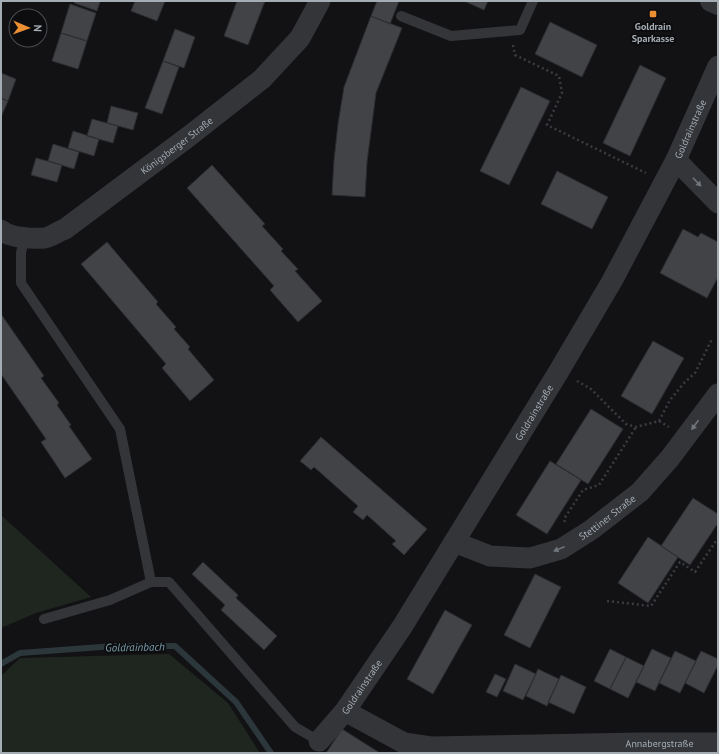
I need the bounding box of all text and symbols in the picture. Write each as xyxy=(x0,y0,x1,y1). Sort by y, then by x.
north arrow xyxy=(8,8,48,48)
marker: Goldrain Sparkasse xyxy=(648,9,658,19)
place label: Goldrain Sparkasse xyxy=(632,20,674,45)
text: N xyxy=(31,24,45,32)
street label: Goldrainstraße xyxy=(672,97,709,161)
street label: Königsberger Straße xyxy=(138,114,216,177)
one-way arrow xyxy=(692,177,702,187)
street label: Goldrainstraße xyxy=(512,382,556,443)
one-way arrow xyxy=(691,420,699,430)
street label: Stettiner Straße xyxy=(576,492,638,543)
one-way arrow xyxy=(553,547,565,553)
water label: Goldrainbach xyxy=(105,639,165,655)
street label: Goldrainstraße xyxy=(339,657,385,717)
street label: Annabergstraße xyxy=(625,737,694,750)

